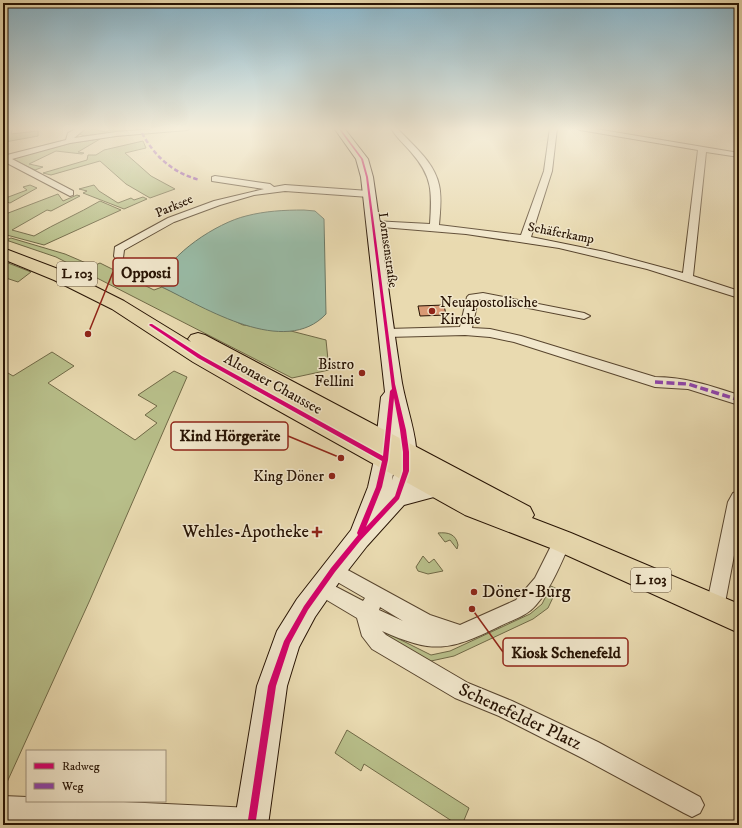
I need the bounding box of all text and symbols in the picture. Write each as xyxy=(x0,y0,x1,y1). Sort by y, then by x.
street label: Parksee xyxy=(153,191,195,221)
street label: Lornsenstraße xyxy=(375,211,401,289)
street label: Schäferkamp xyxy=(526,219,596,247)
callout: Opposti xyxy=(113,258,178,286)
road number: L 103 xyxy=(57,262,97,286)
text: Opposti xyxy=(121,263,171,283)
place label: Neuapostolische Kirche xyxy=(440,293,538,329)
marker: Neuapostolische Kirche xyxy=(427,306,437,316)
street label: Altonaer Chaussee xyxy=(221,349,325,419)
place label: Bistro Fellini xyxy=(314,355,354,391)
marker: Bistro Fellini xyxy=(357,368,367,378)
callout: Kind Hörgeräte xyxy=(171,422,288,450)
text: Kind Hörgeräte xyxy=(180,426,281,446)
place label: King Döner xyxy=(253,467,324,486)
marker: King Döner xyxy=(327,471,337,481)
place label: Wehles-Apotheke xyxy=(181,521,309,543)
marker: Wehles-Apotheke xyxy=(312,527,322,537)
road number: L 103 xyxy=(631,568,671,592)
place label: Döner-Burg xyxy=(482,581,571,603)
marker: Döner-Burg xyxy=(469,587,479,597)
callout: Kiosk Schenefeld xyxy=(503,638,628,666)
text: Kiosk Schenefeld xyxy=(511,643,622,663)
street label: Schenefelder Platz xyxy=(455,679,585,755)
legend xyxy=(26,750,166,802)
text: Radweg xyxy=(62,759,100,774)
text: Weg xyxy=(61,779,83,794)

